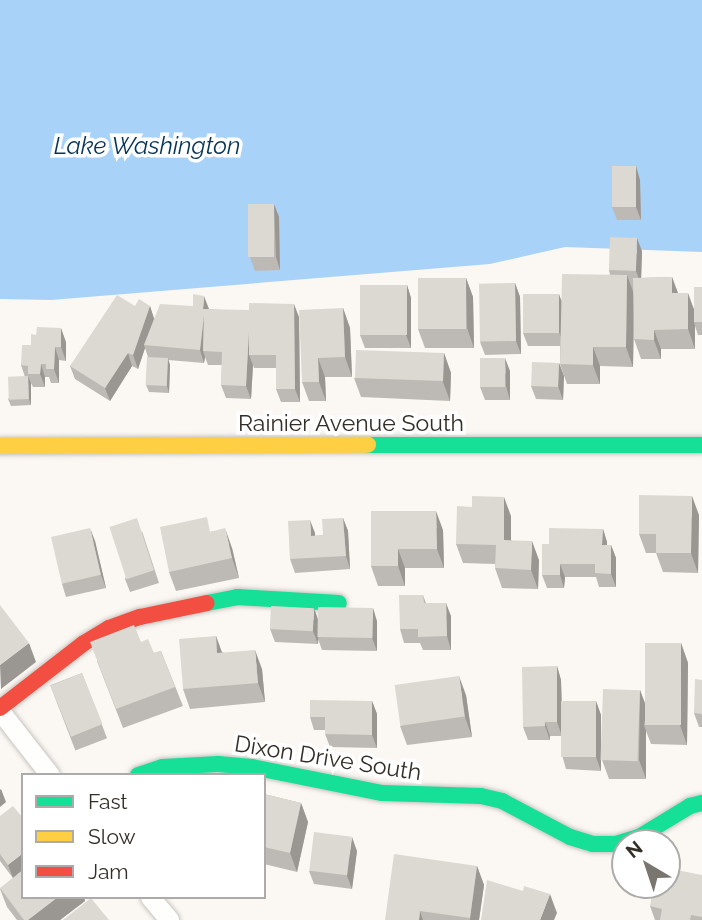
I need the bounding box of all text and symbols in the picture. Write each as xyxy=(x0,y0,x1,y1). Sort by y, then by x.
water label: Lake Washington xyxy=(53,132,241,160)
street label: Rainier Avenue South xyxy=(237,409,465,437)
street label: Dixon Drive South xyxy=(233,730,423,786)
legend xyxy=(21,773,266,899)
text: Fast xyxy=(88,789,128,814)
text: Slow xyxy=(88,824,136,849)
north arrow xyxy=(611,829,681,899)
text: N xyxy=(621,836,647,862)
text: Jam xyxy=(88,859,129,884)

